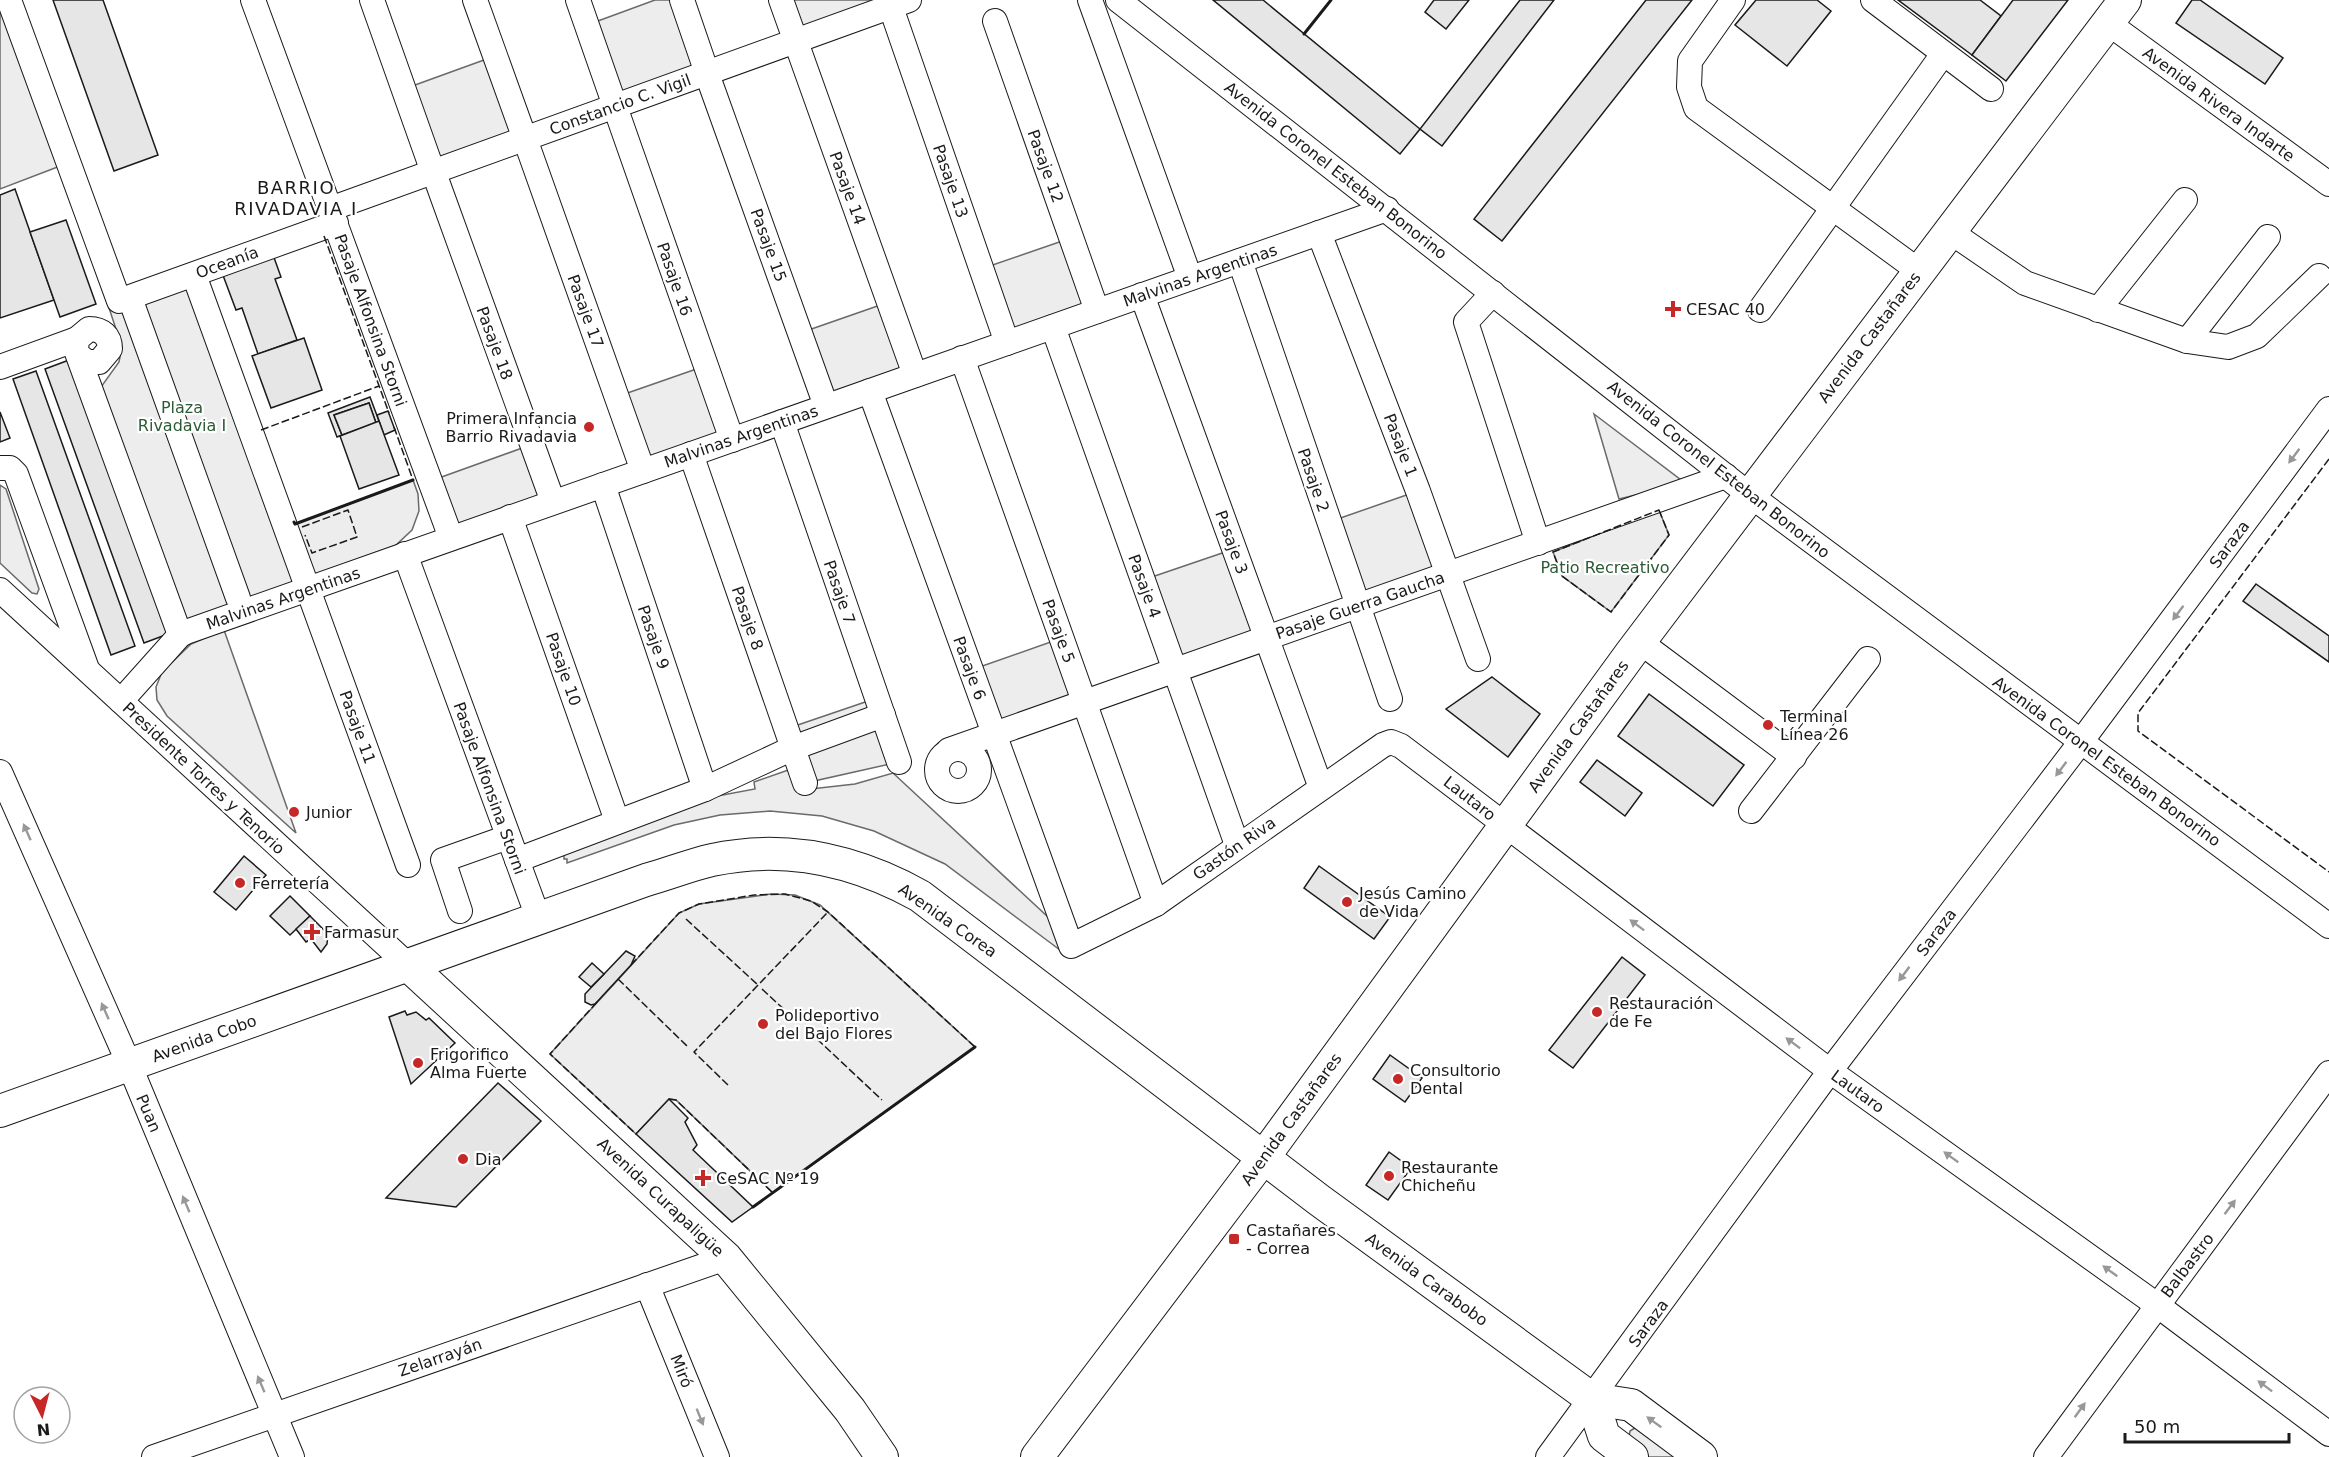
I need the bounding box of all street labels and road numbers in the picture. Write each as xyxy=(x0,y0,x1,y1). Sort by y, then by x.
street label: Avenida Rivera Indarte xyxy=(2139,43,2298,166)
street label: Constancio C. Vigil xyxy=(547,70,694,139)
street label: Avenida Coronel Esteban Bonorino xyxy=(1221,78,1451,263)
street label: Pasaje 12 xyxy=(1024,127,1068,205)
street label: Pasaje 13 xyxy=(929,142,972,220)
street label: Pasaje 14 xyxy=(826,149,870,227)
street label: Pasaje 15 xyxy=(747,206,791,284)
street label: Pasaje Alfonsina Storni xyxy=(330,231,411,409)
street label: Pasaje 16 xyxy=(653,240,696,318)
street label: Malvinas Argentinas xyxy=(1121,240,1280,311)
street label: Oceanía xyxy=(193,242,261,283)
street label: Avenida Castañares xyxy=(1814,268,1925,406)
street label: Pasaje 17 xyxy=(564,272,608,350)
street label: Pasaje 18 xyxy=(473,304,517,382)
street label: Avenida Coronel Esteban Bonorino xyxy=(1604,377,1834,562)
street label: Malvinas Argentinas xyxy=(662,401,821,472)
street label: Pasaje 1 xyxy=(1380,411,1421,480)
street label: Pasaje 2 xyxy=(1294,446,1333,515)
street label: Pasaje 3 xyxy=(1211,508,1252,577)
street label: Saraza xyxy=(2205,517,2253,572)
street label: Pasaje 4 xyxy=(1124,552,1165,621)
street label: Pasaje 7 xyxy=(820,558,859,627)
street label: Malvinas Argentinas xyxy=(204,563,363,634)
street label: Pasaje Guerra Gaucha xyxy=(1273,568,1447,643)
street label: Pasaje 8 xyxy=(728,584,767,653)
street label: Pasaje 5 xyxy=(1038,597,1079,666)
street label: Pasaje 9 xyxy=(634,603,673,672)
street label: Pasaje 10 xyxy=(542,630,585,708)
street label: Pasaje 6 xyxy=(949,634,990,703)
street label: Avenida Castañares xyxy=(1524,657,1633,796)
street label: Avenida Coronel Esteban Bonorino xyxy=(1989,672,2224,850)
street label: Pasaje 11 xyxy=(336,688,380,766)
street label: Presidente Torres y Tenorio xyxy=(119,698,289,858)
street label: Pasaje Alfonsina Storni xyxy=(449,699,530,877)
street label: Lautaro xyxy=(1440,772,1500,825)
street label: Gastón Riva xyxy=(1189,813,1279,884)
street label: Avenida Corea xyxy=(895,879,1001,961)
street label: Saraza xyxy=(1912,905,1960,960)
street label: Avenida Cobo xyxy=(149,1011,259,1066)
street label: Avenida Castañares xyxy=(1237,1050,1346,1189)
street label: Lautaro xyxy=(1827,1066,1888,1117)
street label: Puan xyxy=(132,1091,165,1135)
street label: Avenida Curapaligüe xyxy=(594,1134,728,1261)
street label: Avenida Carabobo xyxy=(1362,1229,1491,1330)
street label: Balbastro xyxy=(2157,1229,2218,1301)
street label: Saraza xyxy=(1625,1296,1672,1351)
street label: Zelarrayán xyxy=(396,1334,484,1381)
street label: Miró xyxy=(666,1352,697,1391)

